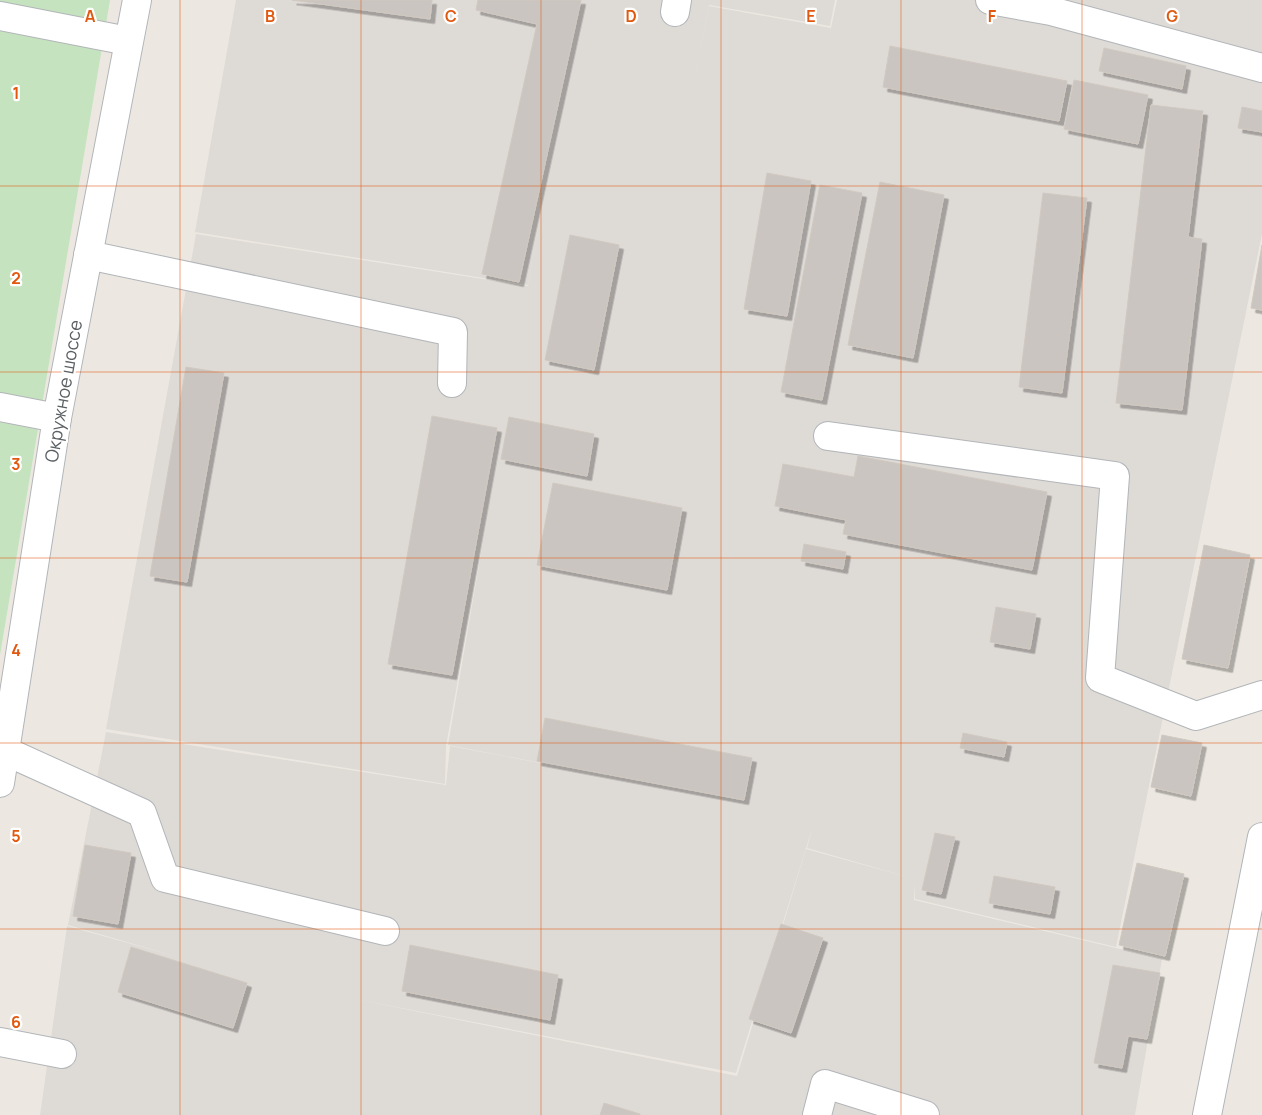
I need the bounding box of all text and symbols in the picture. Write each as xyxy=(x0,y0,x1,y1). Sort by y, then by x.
text: A xyxy=(85,5,96,27)
text: B xyxy=(265,5,275,27)
text: C xyxy=(445,5,457,27)
text: D xyxy=(625,5,637,27)
text: E xyxy=(806,5,816,27)
text: F xyxy=(988,5,997,27)
text: G xyxy=(1166,5,1178,27)
text: 1 xyxy=(12,82,20,104)
text: 2 xyxy=(11,267,21,289)
street label: Окружное шоссе xyxy=(39,318,87,464)
text: 3 xyxy=(11,453,21,475)
text: 4 xyxy=(11,639,21,661)
text: 5 xyxy=(11,825,21,847)
text: 6 xyxy=(11,1011,21,1033)

